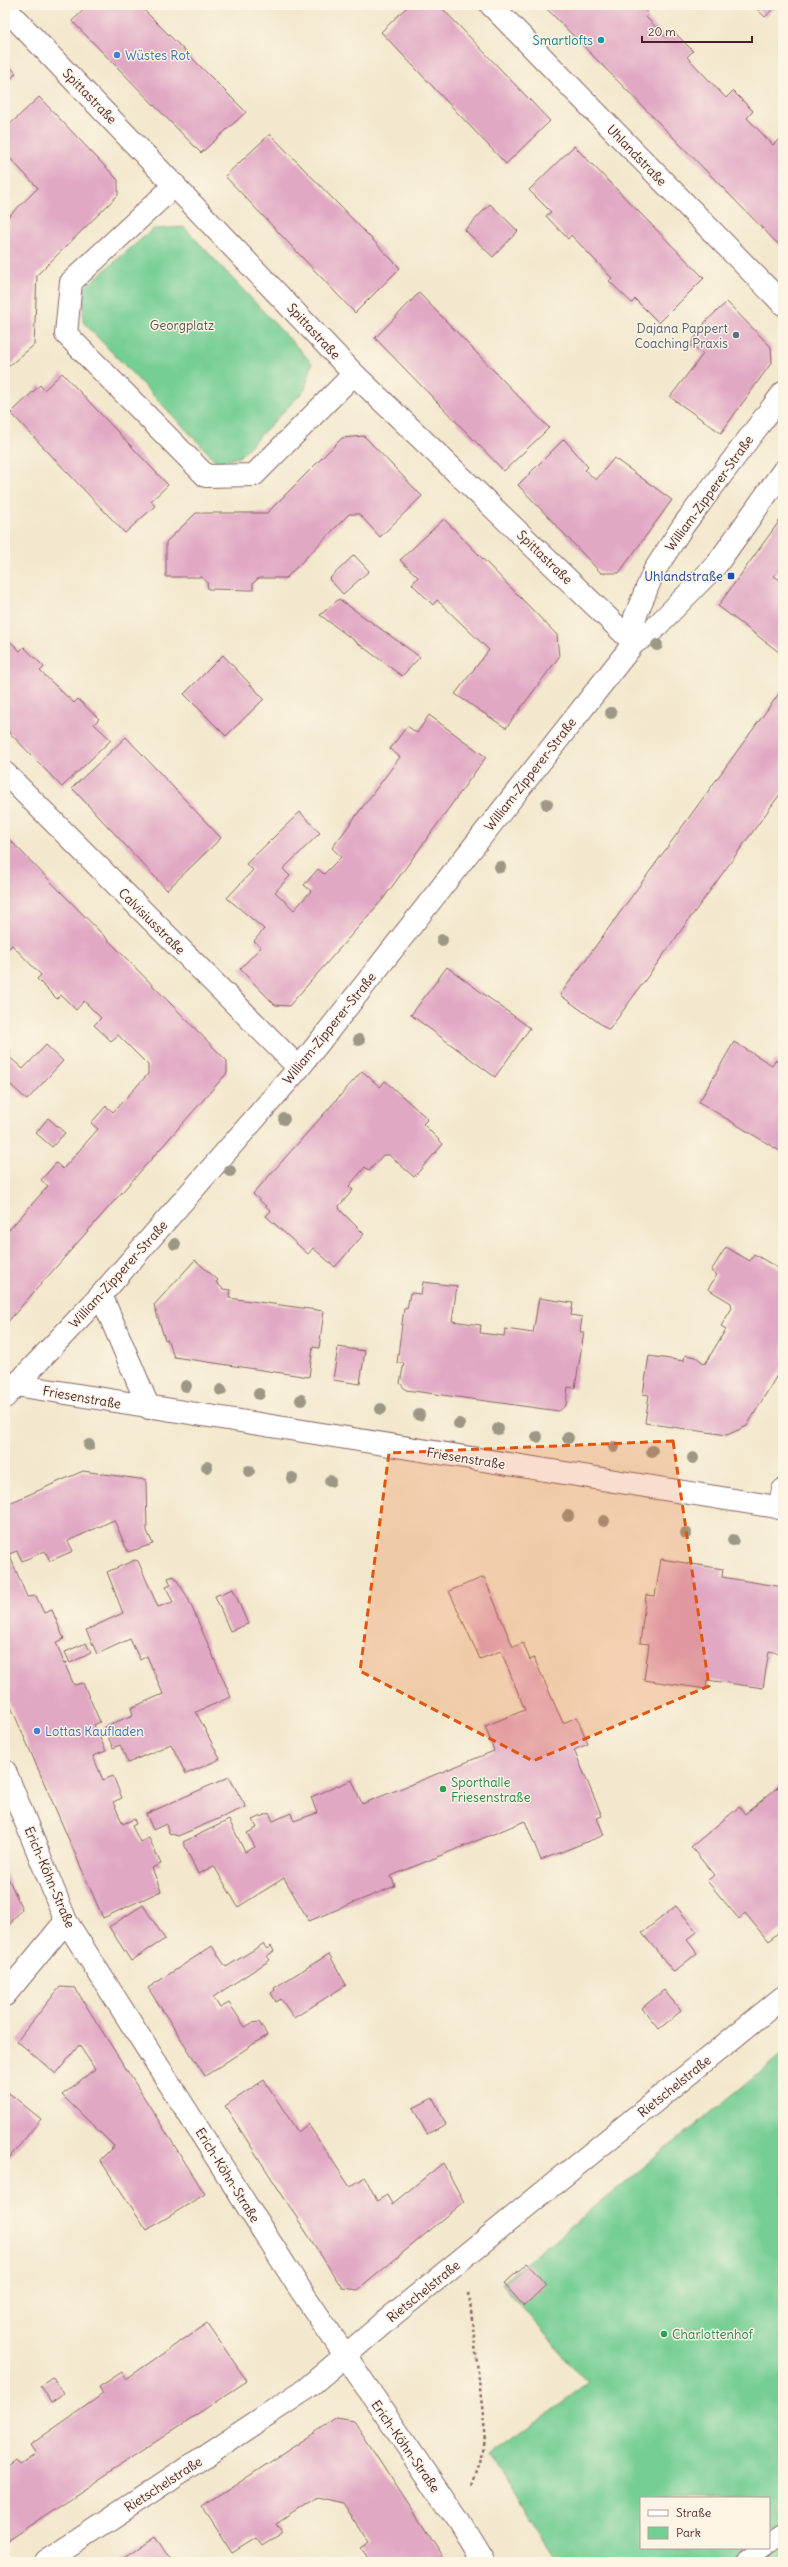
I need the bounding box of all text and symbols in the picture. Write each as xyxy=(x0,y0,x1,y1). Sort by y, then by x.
scale bar xyxy=(642,18,752,44)
text: 20 m xyxy=(648,24,676,39)
place label: Smartlofts xyxy=(533,32,593,49)
marker: Smartlofts xyxy=(596,35,606,45)
place label: Wüstes Rot xyxy=(125,47,191,64)
marker: Wüstes Rot xyxy=(112,50,122,60)
street label: Spittastraße xyxy=(59,65,120,128)
street label: Uhlandstraße xyxy=(603,121,670,190)
street label: Spittastraße xyxy=(283,300,344,363)
park label: Georgplatz xyxy=(150,317,214,334)
place label: Dajana Pappert Coaching Praxis xyxy=(634,320,729,352)
marker: Dajana Pappert Coaching Praxis xyxy=(731,330,741,340)
street label: William-Zipperer-Straße xyxy=(662,432,757,555)
street label: Spittastraße xyxy=(513,527,576,588)
place label: Uhlandstraße xyxy=(644,568,723,585)
marker: Uhlandstraße xyxy=(726,571,736,581)
street label: William-Zipperer-Straße xyxy=(481,714,580,834)
street label: Calvisiusstraße xyxy=(115,884,189,958)
street label: William-Zipperer-Straße xyxy=(279,969,380,1088)
street label: William-Zipperer-Straße xyxy=(65,1217,171,1332)
street label: Friesenstraße xyxy=(41,1382,123,1413)
street label: Friesenstraße xyxy=(425,1444,506,1473)
place label: Lottas Kaufladen xyxy=(45,1723,144,1740)
marker: Lottas Kaufladen xyxy=(32,1726,42,1736)
place label: Sporthalle Friesenstraße xyxy=(451,1774,530,1806)
marker: Sporthalle Friesenstraße xyxy=(438,1784,448,1794)
street label: Erich-Köhn-Straße xyxy=(20,1824,79,1931)
street label: Rietschelstraße xyxy=(634,2052,714,2121)
street label: Erich-Köhn-Straße xyxy=(192,2125,264,2226)
street label: Rietschelstraße xyxy=(383,2257,463,2326)
place label: Charlottenhof xyxy=(672,2326,754,2343)
marker: Charlottenhof xyxy=(659,2329,669,2339)
street label: Erich-Köhn-Straße xyxy=(367,2397,444,2496)
street label: Rietschelstraße xyxy=(121,2453,205,2516)
legend xyxy=(640,2497,770,2549)
text: Straße xyxy=(676,2505,711,2520)
text: Park xyxy=(676,2525,701,2540)

